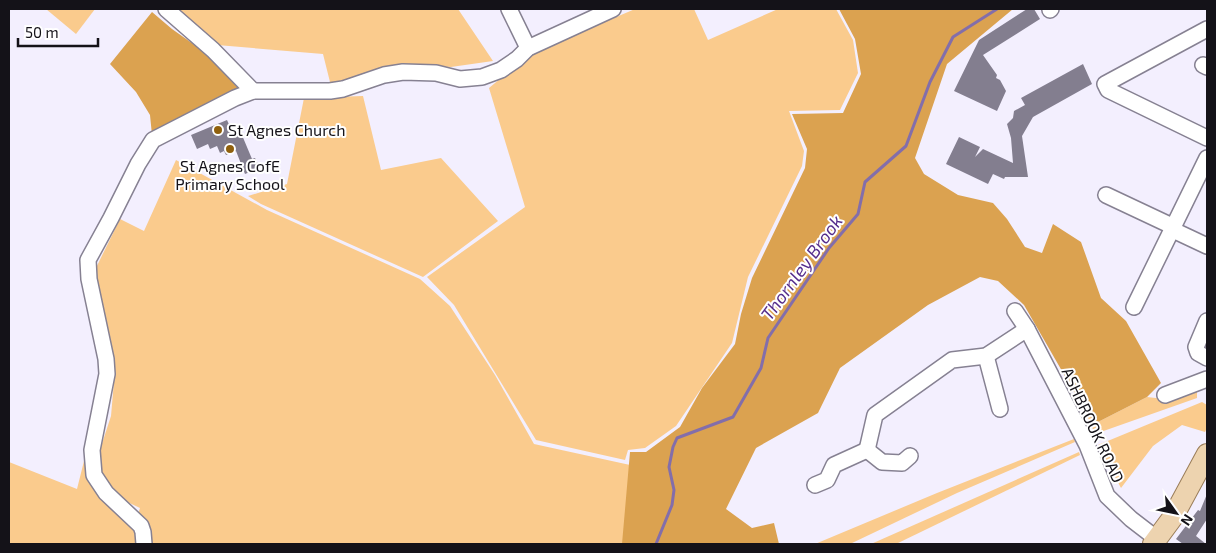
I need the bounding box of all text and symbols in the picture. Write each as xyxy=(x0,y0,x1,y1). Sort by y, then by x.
scale bar xyxy=(18,15,98,47)
text: 50 m xyxy=(25,23,59,41)
place label: St Agnes Church xyxy=(228,120,346,139)
marker: St Agnes Church xyxy=(212,124,224,136)
marker: St Agnes CofE Primary School xyxy=(224,143,236,155)
place label: St Agnes CofE Primary School xyxy=(175,156,285,193)
water label: Thornley Brook xyxy=(756,210,847,324)
street label: ASHBROOK ROAD xyxy=(1058,364,1128,485)
north arrow xyxy=(1151,488,1201,538)
text: N xyxy=(1177,511,1197,529)

